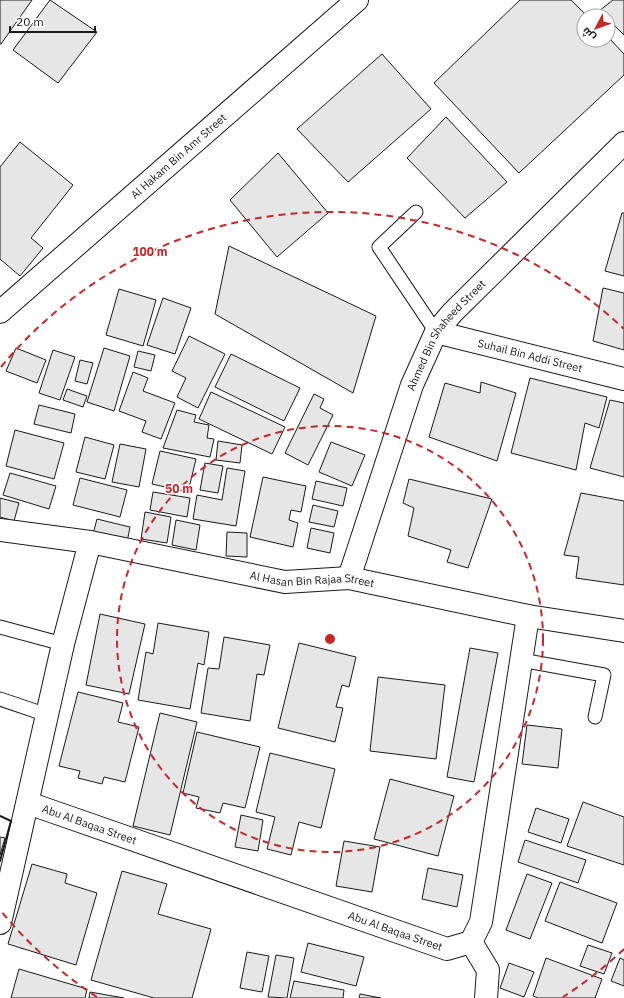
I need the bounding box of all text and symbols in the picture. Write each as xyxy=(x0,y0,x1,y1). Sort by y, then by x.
scale bar xyxy=(10,8,95,34)
north arrow xyxy=(576,8,616,48)
text: 20 m xyxy=(16,14,44,29)
text: ش xyxy=(579,25,598,44)
street label: Al Hakam Bin Amr Street xyxy=(128,110,229,202)
text: 100 m xyxy=(132,244,168,259)
street label: Ahmed Bin Shaheed Street xyxy=(404,277,489,392)
street label: Suhail Bin Addi Street xyxy=(476,336,584,375)
text: 50 m xyxy=(165,481,193,496)
street label: Al Hasan Bin Rajaa Street xyxy=(249,568,376,590)
centre of rings xyxy=(323,632,337,646)
street label: Abu Al Baqaa Street xyxy=(40,801,139,847)
street label: Abu Al Baqaa Street xyxy=(346,908,445,954)

